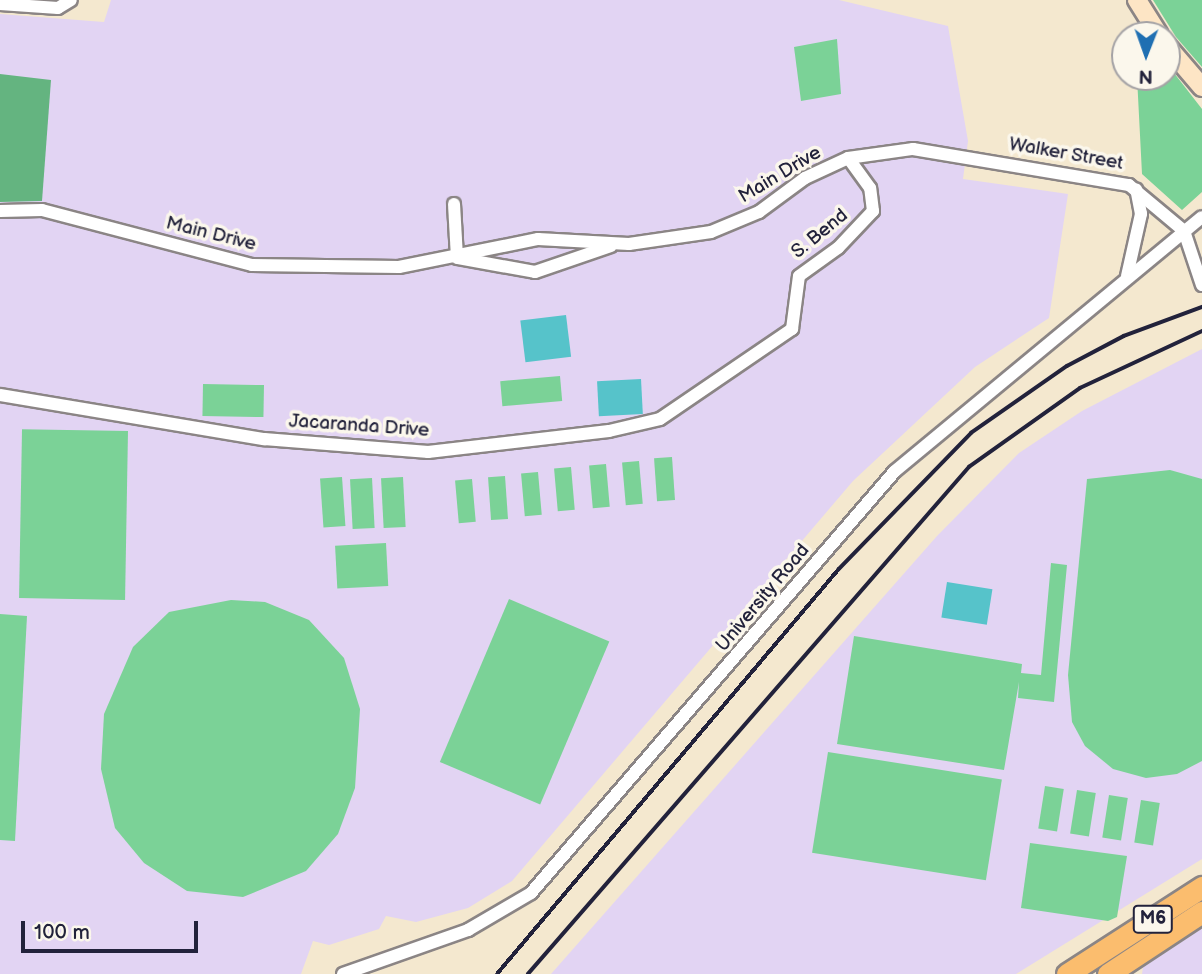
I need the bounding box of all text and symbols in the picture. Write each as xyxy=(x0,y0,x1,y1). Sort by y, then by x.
north arrow xyxy=(1111,21,1181,91)
text: N xyxy=(1138,64,1153,87)
street label: Walker Street xyxy=(1007,133,1125,175)
street label: Main Drive xyxy=(735,142,825,208)
street label: S. Bend xyxy=(787,204,853,264)
street label: Main Drive xyxy=(164,212,258,256)
street label: Jacaranda Drive xyxy=(288,410,430,442)
street label: University Road xyxy=(711,539,815,657)
road number: M6 xyxy=(1132,904,1174,934)
scale bar xyxy=(24,908,201,952)
text: 100 m xyxy=(34,920,90,945)

